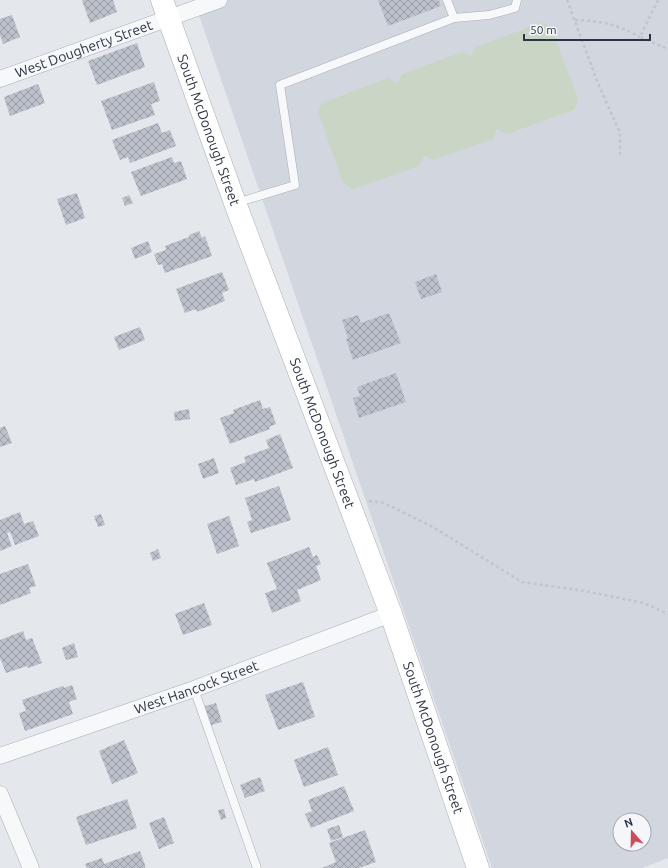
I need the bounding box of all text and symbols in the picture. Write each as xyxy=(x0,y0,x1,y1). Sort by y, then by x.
street label: West Dougherty Street xyxy=(13,16,155,81)
scale bar xyxy=(524,16,650,42)
text: 50 m xyxy=(530,23,557,36)
street label: South McDonough Street xyxy=(174,52,243,208)
street label: South McDonough Street xyxy=(287,356,358,511)
street label: West Hancock Street xyxy=(132,657,261,717)
street label: South McDonough Street xyxy=(400,659,467,816)
north arrow xyxy=(612,812,652,852)
text: N xyxy=(623,816,634,830)

